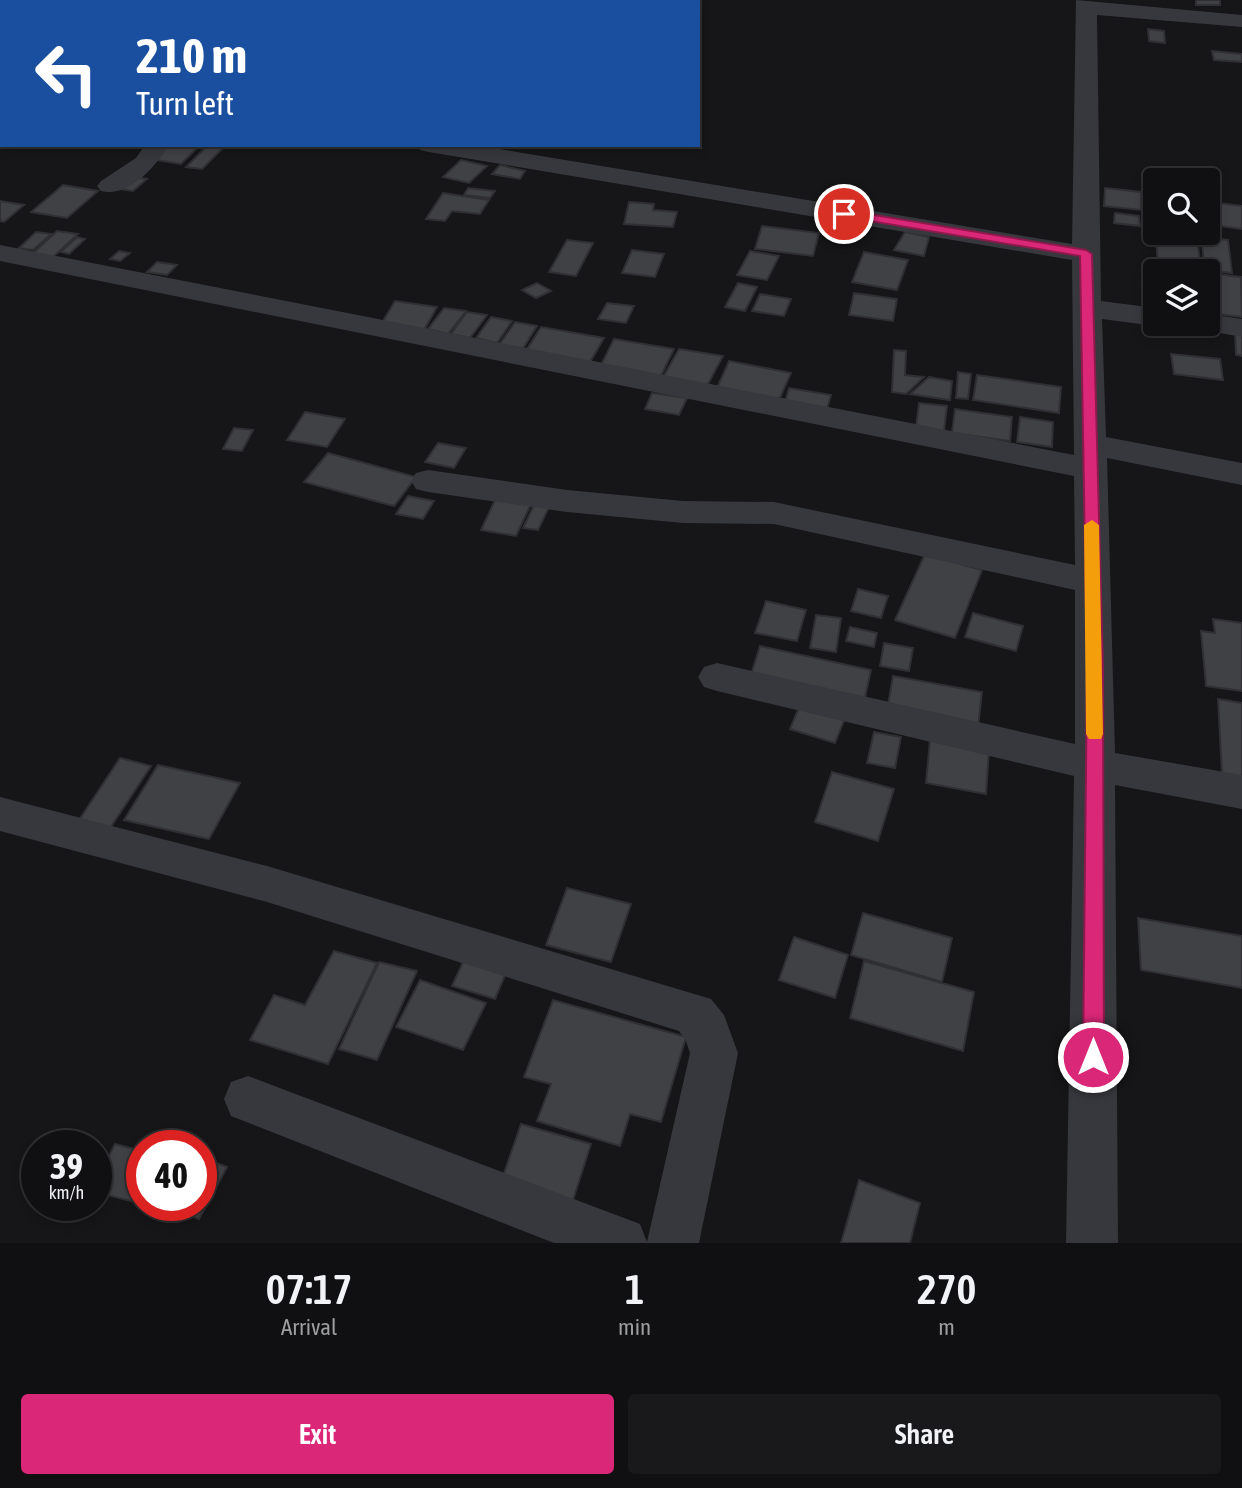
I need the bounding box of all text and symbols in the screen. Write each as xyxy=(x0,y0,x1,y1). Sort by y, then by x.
text: 210 m xyxy=(136,27,247,83)
icon: left xyxy=(21,28,112,119)
text: Turn left xyxy=(136,85,234,122)
map controls xyxy=(1143,168,1220,336)
button: search xyxy=(1143,168,1220,245)
pin xyxy=(814,184,874,244)
icon: arrive xyxy=(825,195,863,233)
button: layers xyxy=(1143,259,1220,336)
position arrow xyxy=(1056,1020,1130,1094)
speed limit sign: 40 xyxy=(126,1130,217,1221)
text: 39 xyxy=(50,1146,83,1186)
text: km/h xyxy=(49,1182,84,1203)
text: 07:17 xyxy=(266,1265,352,1313)
text: 1 xyxy=(625,1265,644,1313)
text: 270 xyxy=(917,1265,976,1313)
text: Arrival xyxy=(281,1314,337,1340)
text: min xyxy=(618,1314,651,1340)
text: m xyxy=(938,1314,955,1340)
button: Exit xyxy=(21,1394,614,1474)
button: Share xyxy=(628,1394,1221,1474)

